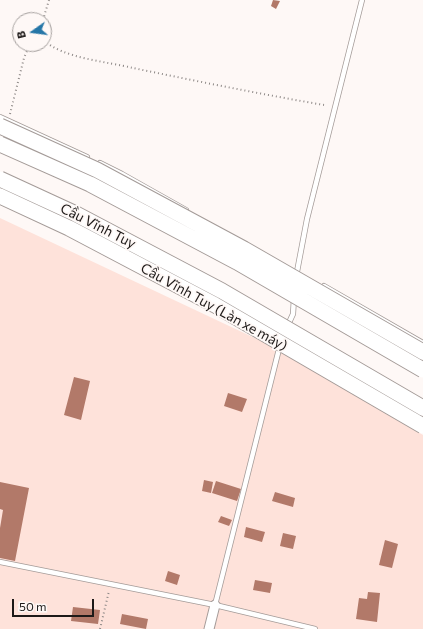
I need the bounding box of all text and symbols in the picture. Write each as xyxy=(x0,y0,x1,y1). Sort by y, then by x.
north arrow xyxy=(12,12,52,52)
text: B xyxy=(14,30,28,40)
street label: Cầu Vĩnh Tuy xyxy=(57,200,139,252)
street label: Cầu Vĩnh Tuy (Làn xe máy) xyxy=(138,260,290,354)
scale bar xyxy=(14,591,96,617)
text: 50 m xyxy=(19,599,47,613)

